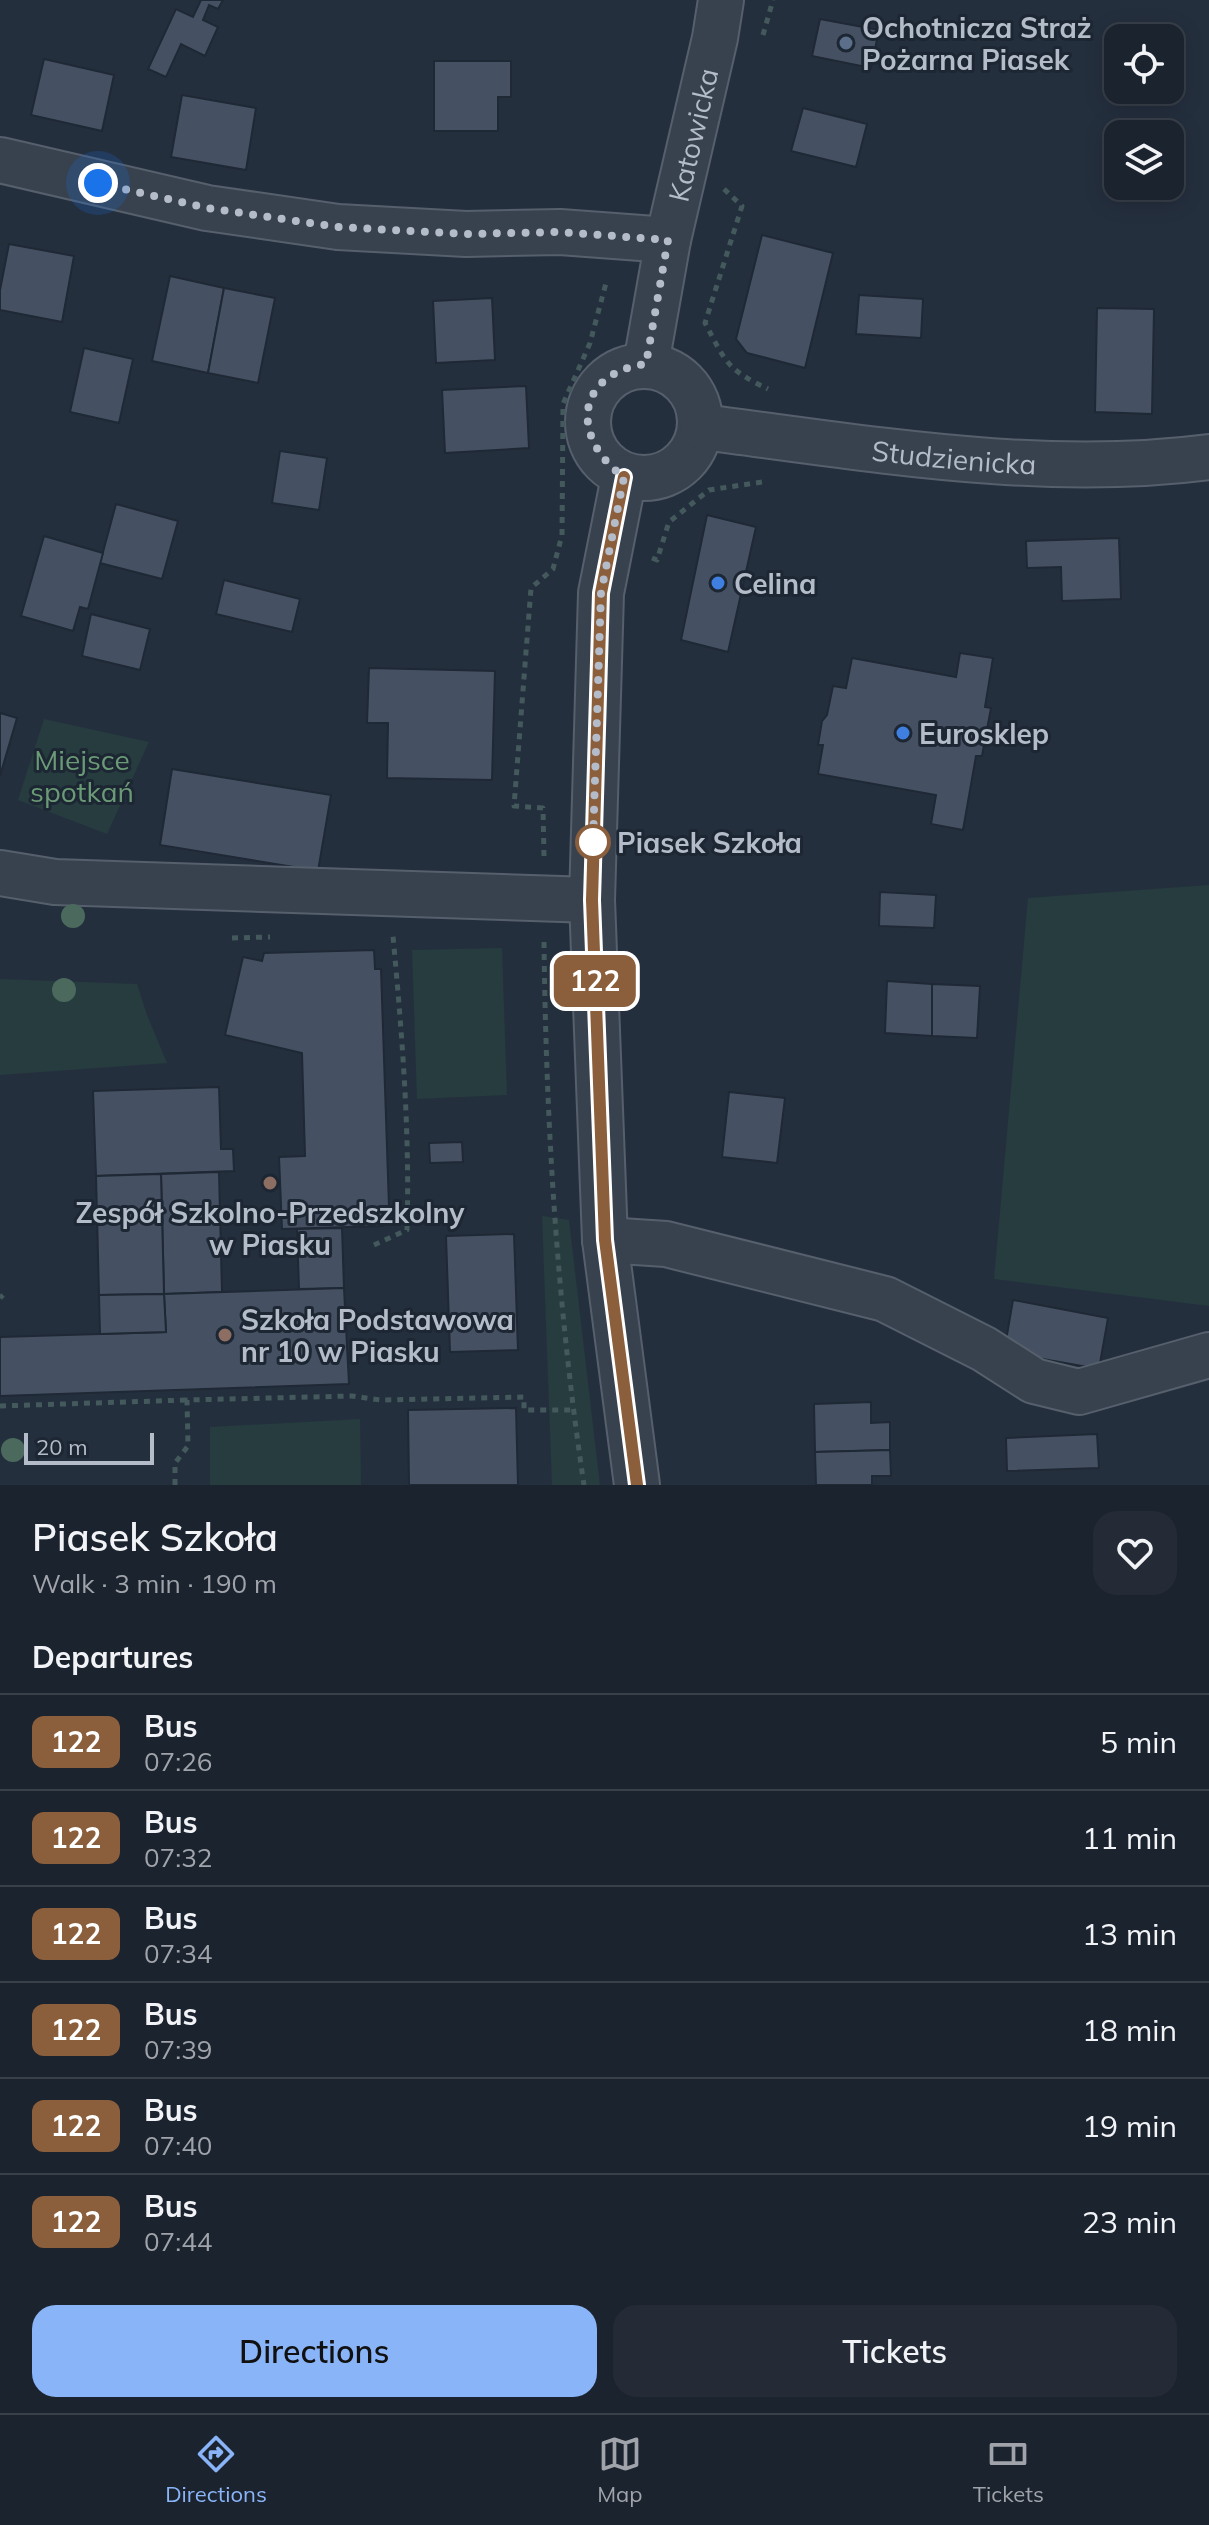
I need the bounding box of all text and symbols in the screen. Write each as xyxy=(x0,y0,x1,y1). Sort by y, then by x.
place label: Ochotnicza Straż Pożarna Piasek xyxy=(862,10,1092,77)
map controls xyxy=(1104,24,1184,200)
button: locate xyxy=(1104,24,1184,104)
marker: Ochotnicza Straż Pożarna Piasek xyxy=(837,34,855,52)
street label: Katowicka xyxy=(660,65,725,205)
button: layers xyxy=(1104,120,1184,200)
your location xyxy=(78,163,118,203)
street label: Studzienicka xyxy=(870,432,1037,481)
place label: Celina xyxy=(734,566,816,601)
marker: Celina xyxy=(709,574,727,592)
place label: Eurosklep xyxy=(919,716,1049,751)
marker: Eurosklep xyxy=(894,724,912,742)
park label: Miejsce spotkań xyxy=(30,742,134,809)
marker: Piasek Szkoła xyxy=(576,825,610,859)
place label: Piasek Szkoła xyxy=(617,825,802,860)
line badge: 122 xyxy=(549,955,641,1007)
text: 122 xyxy=(570,963,620,998)
marker: Zespół Szkolno-Przedszkolny w Piasku xyxy=(261,1174,279,1192)
place label: Zespół Szkolno-Przedszkolny w Piasku xyxy=(75,1195,465,1262)
place label: Szkoła Podstawowa nr 10 w Piasku xyxy=(241,1302,514,1369)
marker: Szkoła Podstawowa nr 10 w Piasku xyxy=(216,1326,234,1344)
scale bar xyxy=(24,1429,154,1465)
text: 20 m xyxy=(36,1433,87,1461)
button: heart xyxy=(1093,1511,1177,1595)
text: Piasek Szkoła xyxy=(32,1513,278,1561)
text: Walk · 3 min · 190 m xyxy=(32,1567,277,1600)
text: Departures xyxy=(32,1638,193,1676)
text: Bus xyxy=(144,1707,198,1745)
text: 5 min xyxy=(1100,1723,1177,1761)
text: 122 xyxy=(51,1724,101,1759)
text: 07:26 xyxy=(144,1745,212,1778)
text: Bus xyxy=(144,1803,198,1841)
text: 11 min xyxy=(1082,1819,1177,1857)
text: 122 xyxy=(51,1820,101,1855)
text: 07:32 xyxy=(144,1841,212,1874)
text: Bus xyxy=(144,1899,198,1937)
text: 13 min xyxy=(1082,1915,1177,1953)
text: 122 xyxy=(51,1916,101,1951)
text: 07:34 xyxy=(144,1937,212,1970)
text: Bus xyxy=(144,1995,198,2033)
text: 18 min xyxy=(1082,2011,1177,2049)
text: 122 xyxy=(51,2012,101,2047)
text: 07:39 xyxy=(144,2033,212,2066)
text: Bus xyxy=(144,2091,198,2129)
text: 19 min xyxy=(1082,2107,1177,2145)
text: 122 xyxy=(51,2108,101,2143)
text: 07:40 xyxy=(144,2129,212,2162)
text: Bus xyxy=(144,2187,198,2225)
text: 23 min xyxy=(1082,2203,1177,2241)
text: 122 xyxy=(51,2204,101,2239)
text: 07:44 xyxy=(144,2225,212,2258)
button: Directions xyxy=(32,2305,597,2397)
button: Tickets xyxy=(613,2305,1177,2397)
tab: Directions xyxy=(165,2432,267,2508)
tab: Map xyxy=(597,2432,642,2508)
tab: Tickets xyxy=(973,2432,1044,2508)

